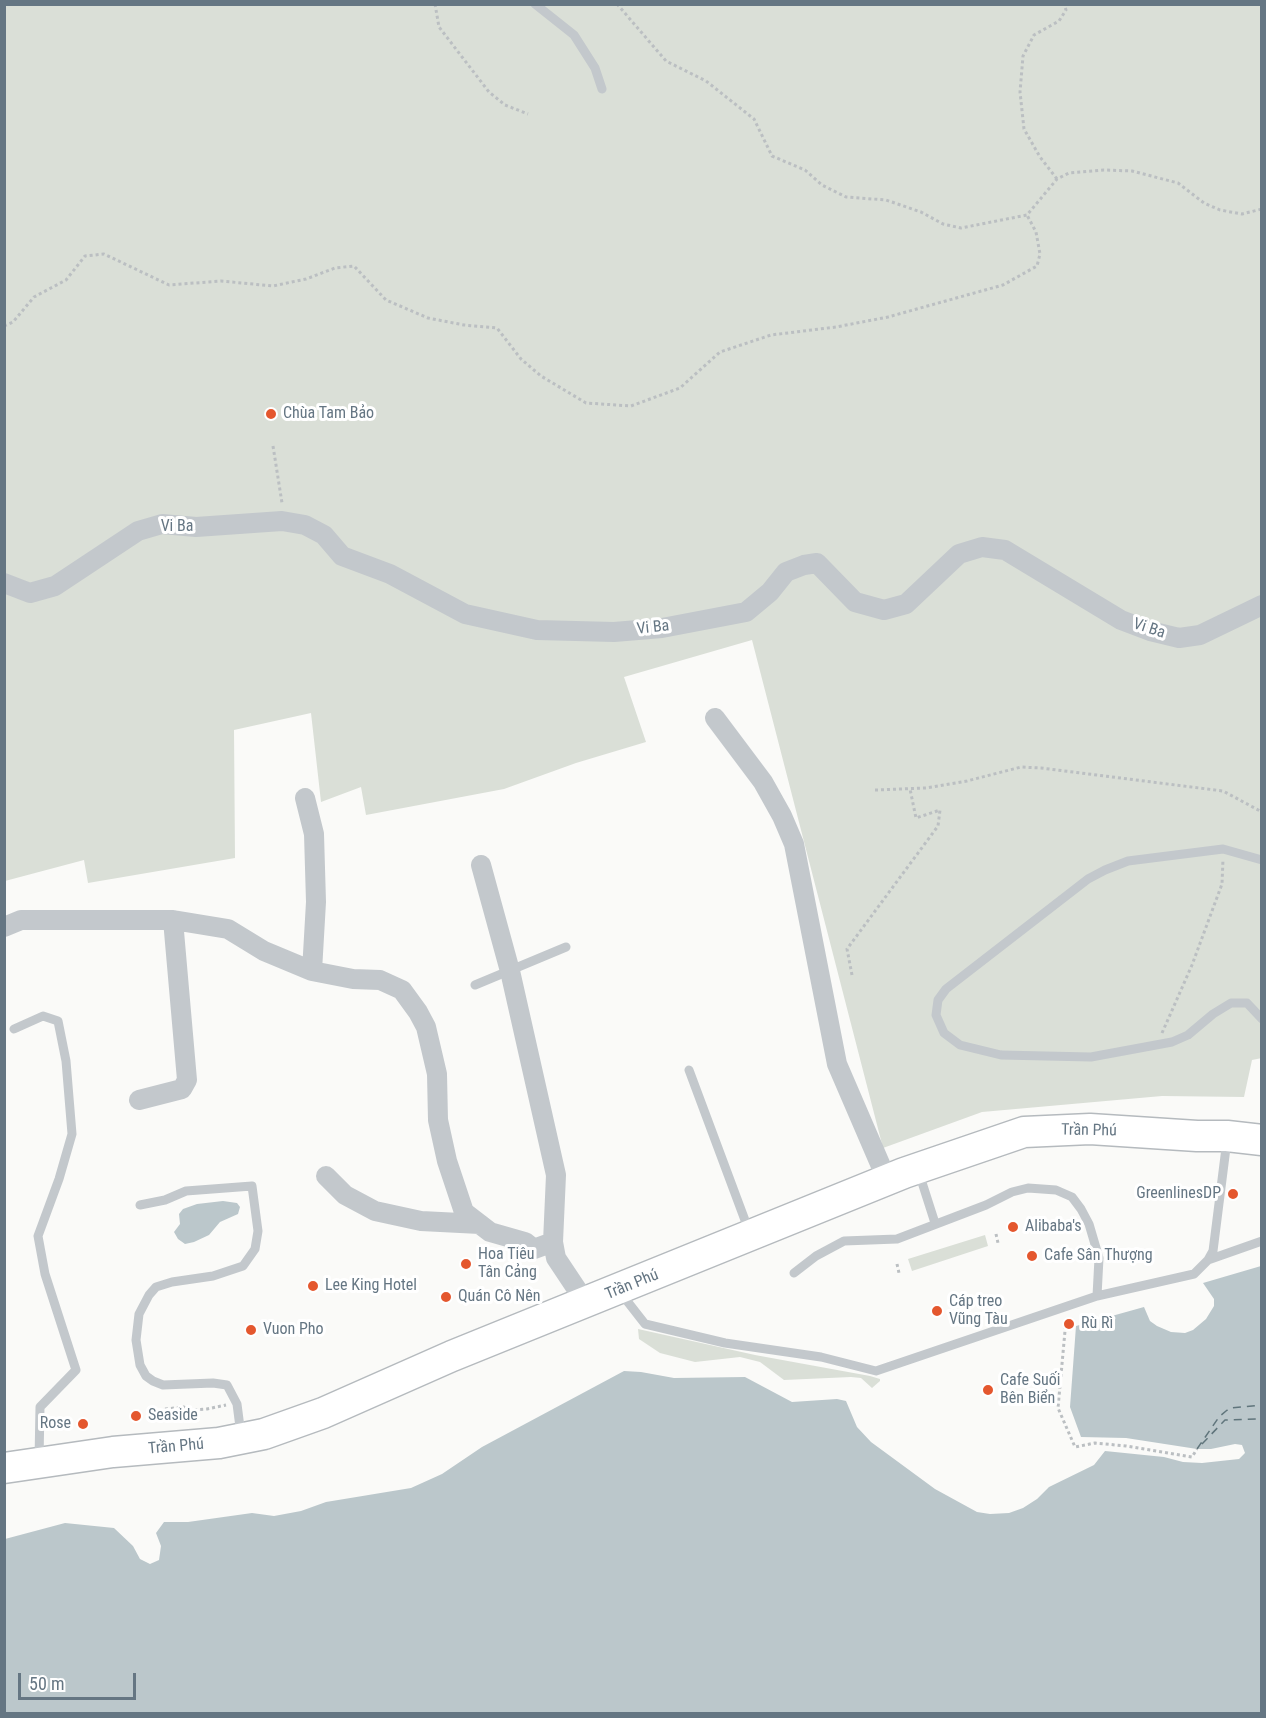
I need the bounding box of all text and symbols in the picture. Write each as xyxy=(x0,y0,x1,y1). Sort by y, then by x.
place label: Chùa Tam Bảo xyxy=(283,404,374,424)
marker: Chùa Tam Bảo xyxy=(264,407,278,421)
street label: Vi Ba xyxy=(161,517,193,537)
street label: Vi Ba xyxy=(1130,615,1168,643)
street label: Vi Ba xyxy=(636,617,670,639)
street label: Trần Phú xyxy=(1061,1121,1117,1141)
place label: GreenlinesDP xyxy=(1136,1184,1221,1204)
marker: GreenlinesDP xyxy=(1226,1187,1240,1201)
place label: Alibaba's xyxy=(1025,1217,1082,1237)
marker: Alibaba's xyxy=(1006,1220,1020,1234)
place label: Hoa Tiêu Tân Cảng xyxy=(478,1245,537,1283)
place label: Cafe Sân Thượng xyxy=(1044,1246,1153,1266)
marker: Cafe Sân Thượng xyxy=(1025,1249,1039,1263)
marker: Hoa Tiêu Tân Cảng xyxy=(459,1257,473,1271)
street label: Trần Phú xyxy=(603,1266,661,1304)
place label: Lee King Hotel xyxy=(325,1276,417,1296)
marker: Lee King Hotel xyxy=(306,1279,320,1293)
place label: Quán Cô Nên xyxy=(458,1287,540,1307)
marker: Quán Cô Nên xyxy=(439,1290,453,1304)
place label: Cáp treo Vũng Tàu xyxy=(949,1292,1008,1330)
marker: Cáp treo Vũng Tàu xyxy=(930,1304,944,1318)
place label: Rù Rì xyxy=(1081,1314,1113,1334)
marker: Rù Rì xyxy=(1062,1317,1076,1331)
place label: Vuon Pho xyxy=(263,1320,324,1340)
marker: Vuon Pho xyxy=(244,1323,258,1337)
place label: Cafe Suối Bên Biển xyxy=(1000,1371,1061,1409)
marker: Cafe Suối Bên Biển xyxy=(981,1383,995,1397)
place label: Seaside xyxy=(148,1406,198,1426)
marker: Seaside xyxy=(129,1409,143,1423)
place label: Rose xyxy=(40,1414,71,1434)
marker: Rose xyxy=(76,1417,90,1431)
street label: Trần Phú xyxy=(147,1435,205,1459)
scale bar xyxy=(21,1661,140,1699)
text: 50 m xyxy=(29,1673,64,1694)

